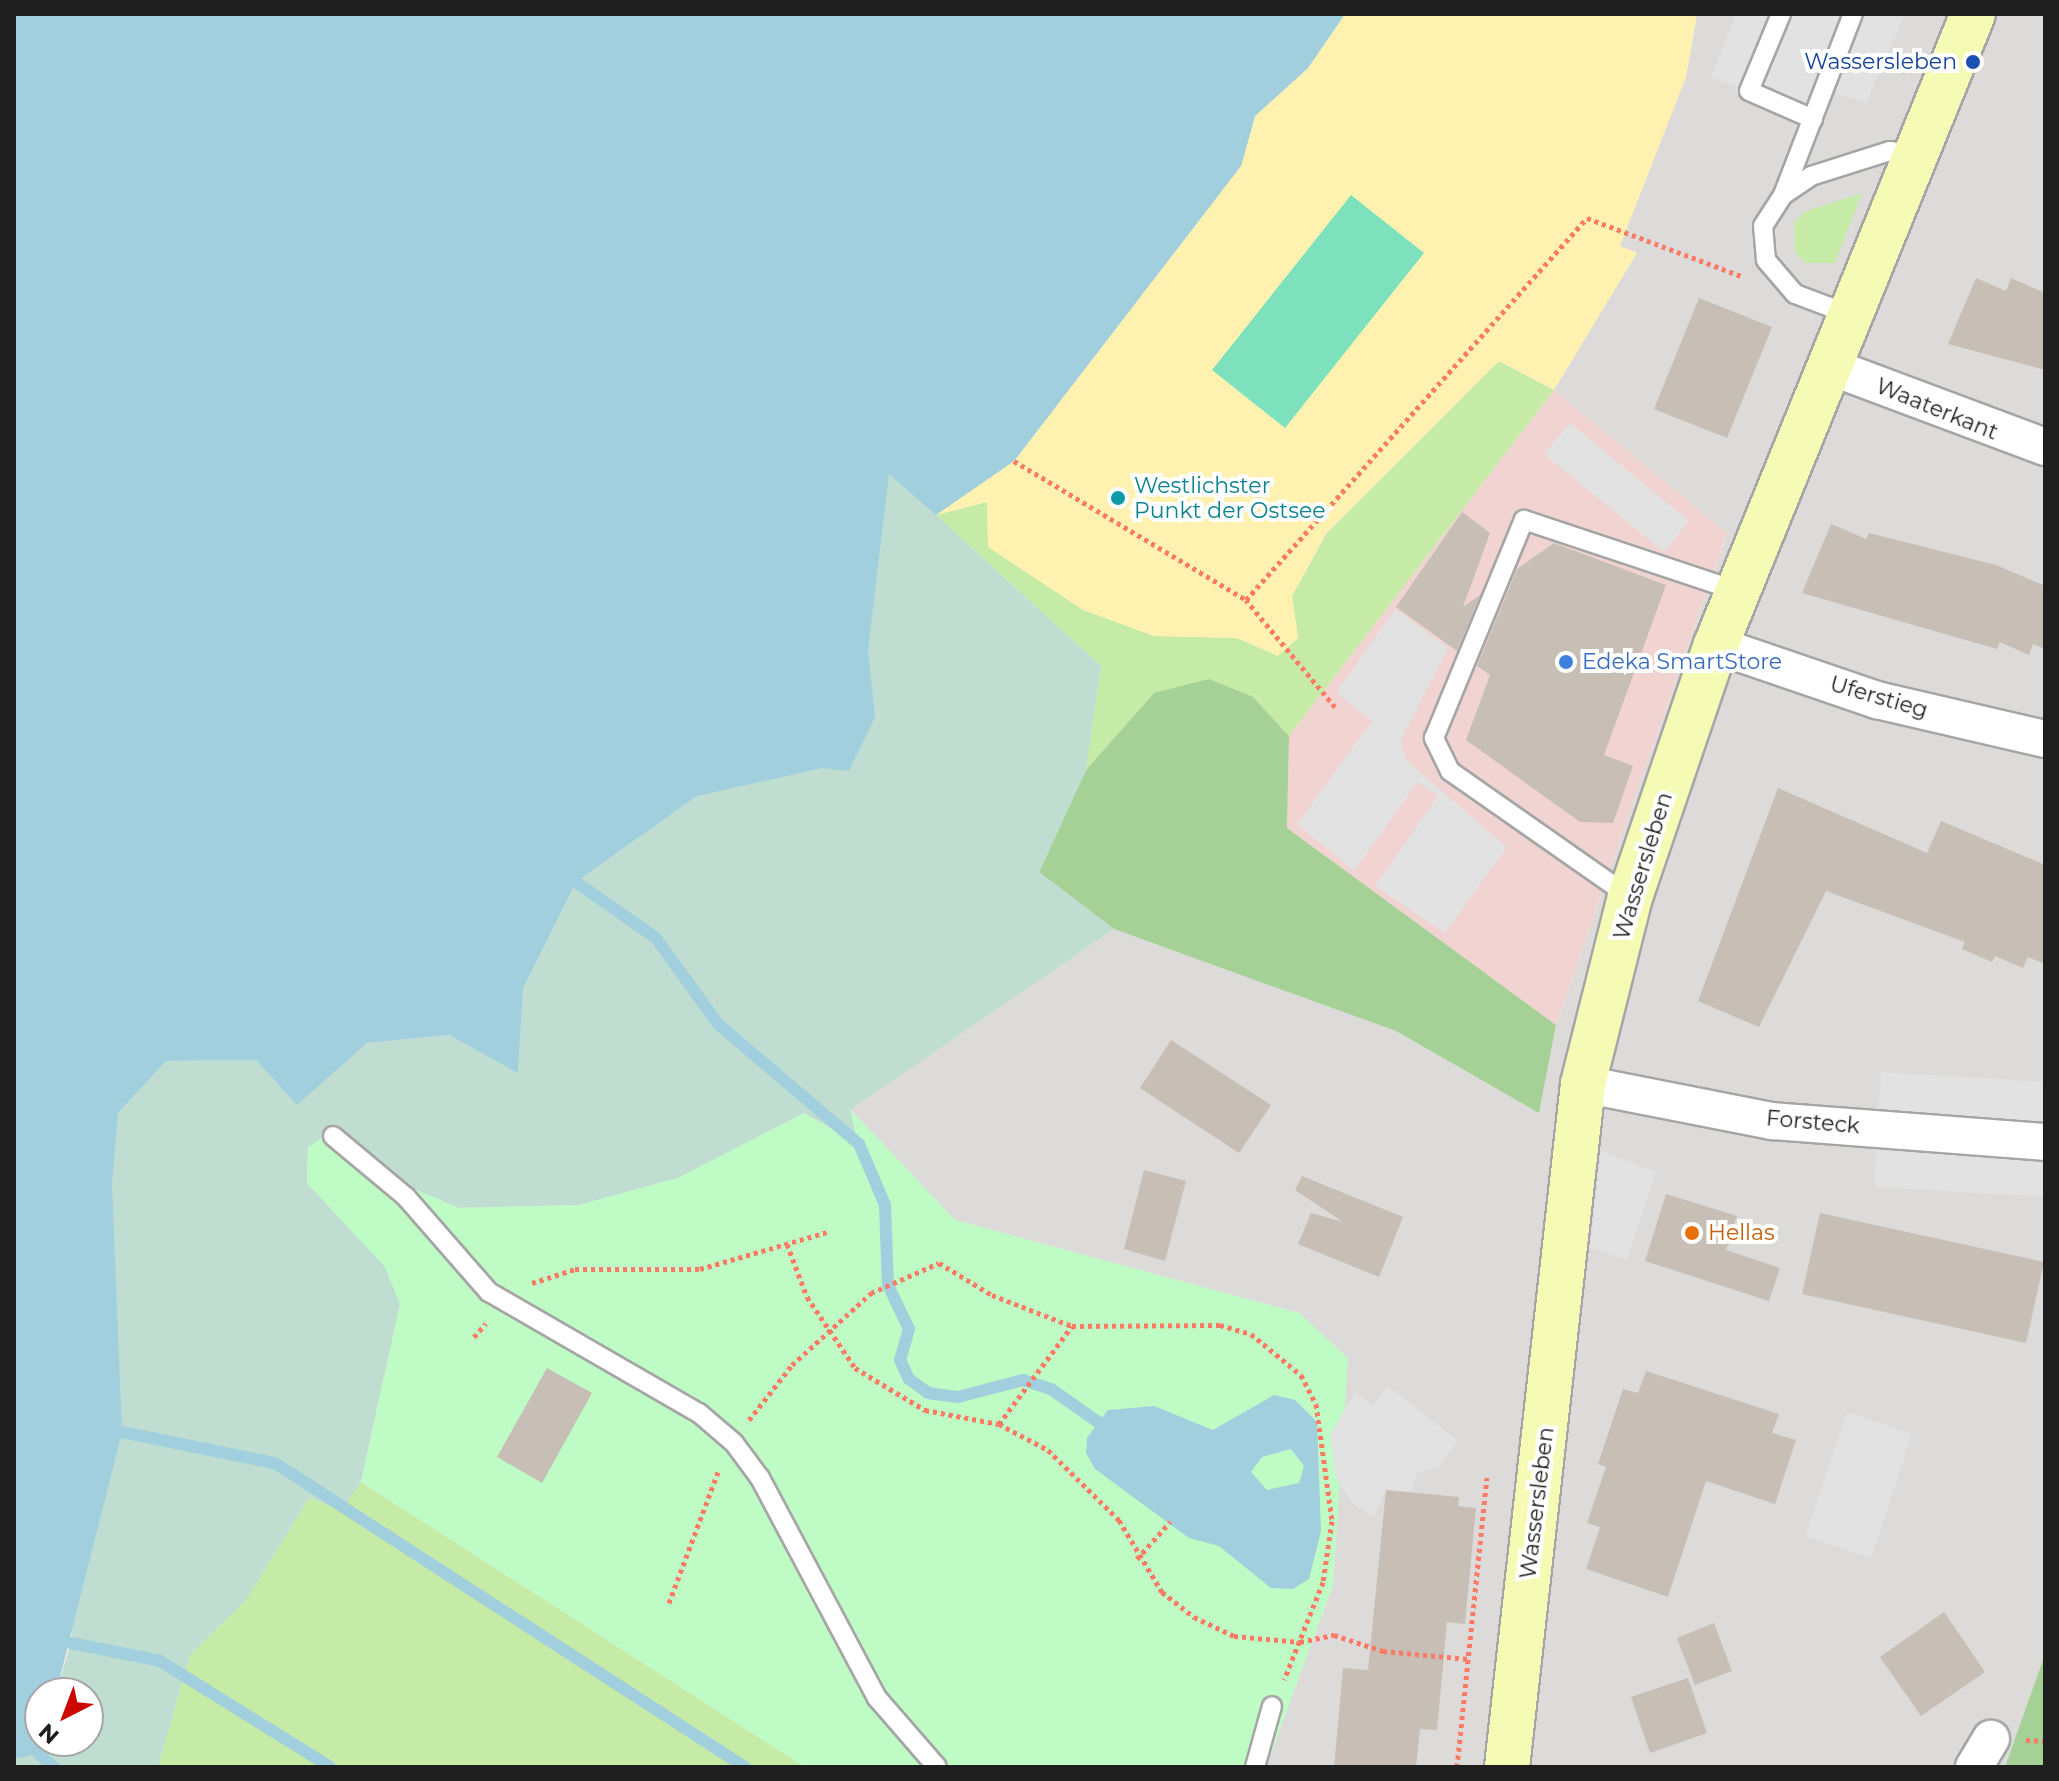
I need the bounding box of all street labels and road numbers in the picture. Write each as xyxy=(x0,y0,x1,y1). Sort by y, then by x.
street label: Waaterkant xyxy=(1872,373,2002,445)
street label: Uferstieg xyxy=(1827,670,1931,724)
street label: Wassersleben xyxy=(1608,789,1678,943)
street label: Forsteck xyxy=(1765,1105,1861,1139)
street label: Wassersleben xyxy=(1515,1426,1559,1580)

